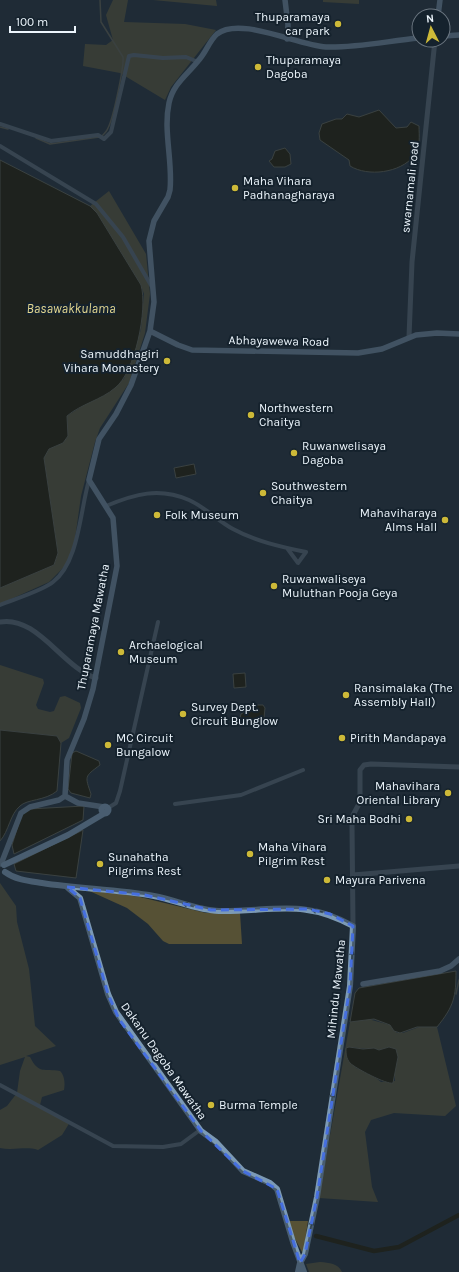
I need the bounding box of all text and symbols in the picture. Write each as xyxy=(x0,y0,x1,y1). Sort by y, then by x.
scale bar xyxy=(10,8,75,34)
north arrow xyxy=(411,8,451,48)
place label: Thuparamaya car park xyxy=(255,10,330,38)
text: N xyxy=(425,12,435,25)
text: 100 m xyxy=(16,15,48,29)
marker: Thuparamaya car park xyxy=(333,19,343,29)
place label: Thuparamaya Dagoba xyxy=(266,53,341,81)
marker: Thuparamaya Dagoba xyxy=(253,62,263,72)
street label: swarnamali road xyxy=(398,141,422,233)
place label: Maha Vihara Padhanagharaya xyxy=(243,174,335,202)
marker: Maha Vihara Padhanagharaya xyxy=(230,183,240,193)
water label: Basawakkulama xyxy=(26,301,116,316)
street label: Abhayawewa Road xyxy=(229,333,329,349)
place label: Samuddhagiri Vihara Monastery xyxy=(64,347,159,375)
marker: Samuddhagiri Vihara Monastery xyxy=(162,356,172,366)
place label: Northwestern Chaitya xyxy=(259,401,333,429)
marker: Northwestern Chaitya xyxy=(246,410,256,420)
place label: Ruwanwelisaya Dagoba xyxy=(302,439,386,467)
marker: Ruwanwelisaya Dagoba xyxy=(289,448,299,458)
place label: Southwestern Chaitya xyxy=(271,479,347,507)
marker: Southwestern Chaitya xyxy=(258,488,268,498)
place label: Mahaviharaya Alms Hall xyxy=(360,506,437,534)
place label: Folk Museum xyxy=(165,508,239,522)
marker: Folk Museum xyxy=(152,510,162,520)
marker: Mahaviharaya Alms Hall xyxy=(440,515,450,525)
street label: Thuparamaya Mawatha xyxy=(74,563,112,691)
place label: Ruwanwaliseya Muluthan Pooja Geya xyxy=(282,572,398,600)
marker: Ruwanwaliseya Muluthan Pooja Geya xyxy=(269,581,279,591)
place label: Archaelogical Museum xyxy=(129,638,203,666)
marker: Archaelogical Museum xyxy=(116,647,126,657)
place label: Ransimalaka (The Assembly Hall) xyxy=(354,681,453,709)
marker: Ransimalaka (The Assembly Hall) xyxy=(341,690,351,700)
place label: Survey Dept. Circuit Bunglow xyxy=(191,700,278,728)
marker: Survey Dept. Circuit Bunglow xyxy=(178,709,188,719)
place label: MC Circuit Bungalow xyxy=(116,731,174,759)
place label: Pirith Mandapaya xyxy=(350,731,446,745)
marker: Pirith Mandapaya xyxy=(337,733,347,743)
marker: MC Circuit Bungalow xyxy=(103,740,113,750)
place label: Mahavihara Oriental Library xyxy=(356,779,440,807)
marker: Mahavihara Oriental Library xyxy=(443,788,453,798)
place label: Sri Maha Bodhi xyxy=(318,812,401,826)
marker: Sri Maha Bodhi xyxy=(404,814,414,824)
place label: Maha Vihara Pilgrim Rest xyxy=(258,840,327,868)
marker: Maha Vihara Pilgrim Rest xyxy=(245,849,255,859)
place label: Sunahatha Pilgrims Rest xyxy=(108,850,181,878)
marker: Sunahatha Pilgrims Rest xyxy=(95,859,105,869)
place label: Mayura Parivena xyxy=(335,873,426,887)
marker: Mayura Parivena xyxy=(322,875,332,885)
one-way arrow xyxy=(182,902,194,908)
one-way arrow xyxy=(311,907,323,913)
street label: Mihindu Mawatha xyxy=(324,939,348,1039)
one-way arrow xyxy=(348,950,355,962)
street label: Dakanu Dagoba Mawatha xyxy=(118,1000,210,1122)
one-way arrow xyxy=(330,1092,336,1104)
place label: Burma Temple xyxy=(219,1098,298,1112)
marker: Burma Temple xyxy=(206,1100,216,1110)
one-way arrow xyxy=(308,1220,314,1232)

